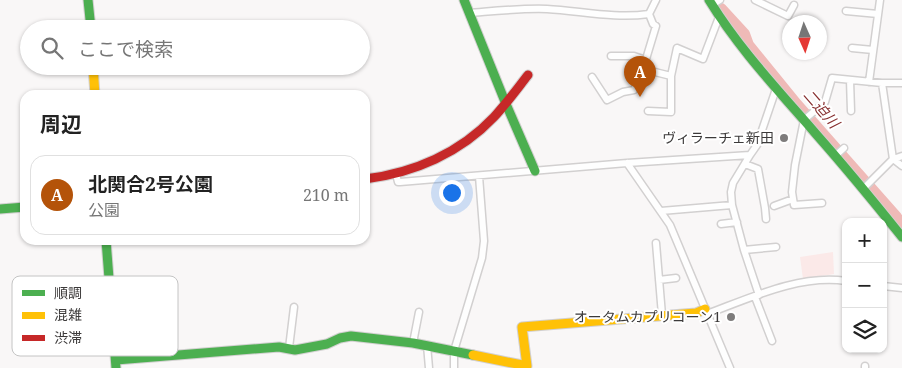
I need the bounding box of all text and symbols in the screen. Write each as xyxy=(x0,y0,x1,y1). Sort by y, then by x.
north arrow xyxy=(782,15,827,60)
search box xyxy=(20,20,370,75)
icon: search xyxy=(38,34,66,62)
text: ここで検索 xyxy=(78,36,173,62)
pin: A xyxy=(624,56,656,97)
water label: 二迫川 xyxy=(799,85,845,133)
text: 周辺 xyxy=(40,110,82,138)
place label: ヴィラーチェ新田 xyxy=(662,128,774,147)
marker: ヴィラーチェ新田 xyxy=(778,132,790,144)
text: 北関合2号公園 xyxy=(88,171,213,197)
your location xyxy=(439,180,465,206)
text: A xyxy=(51,184,63,206)
text: 210 m xyxy=(303,184,349,206)
text: 公園 xyxy=(88,199,120,221)
map controls xyxy=(842,218,887,353)
button: + xyxy=(842,218,887,263)
button: − xyxy=(842,263,887,308)
legend xyxy=(12,276,178,356)
text: 順調 xyxy=(54,283,82,302)
text: 混雑 xyxy=(54,305,82,324)
place label: オータムカプリコーン1 xyxy=(574,307,721,326)
button: layers xyxy=(842,308,887,353)
marker: オータムカプリコーン1 xyxy=(725,311,737,323)
text: 渋滞 xyxy=(54,328,82,347)

